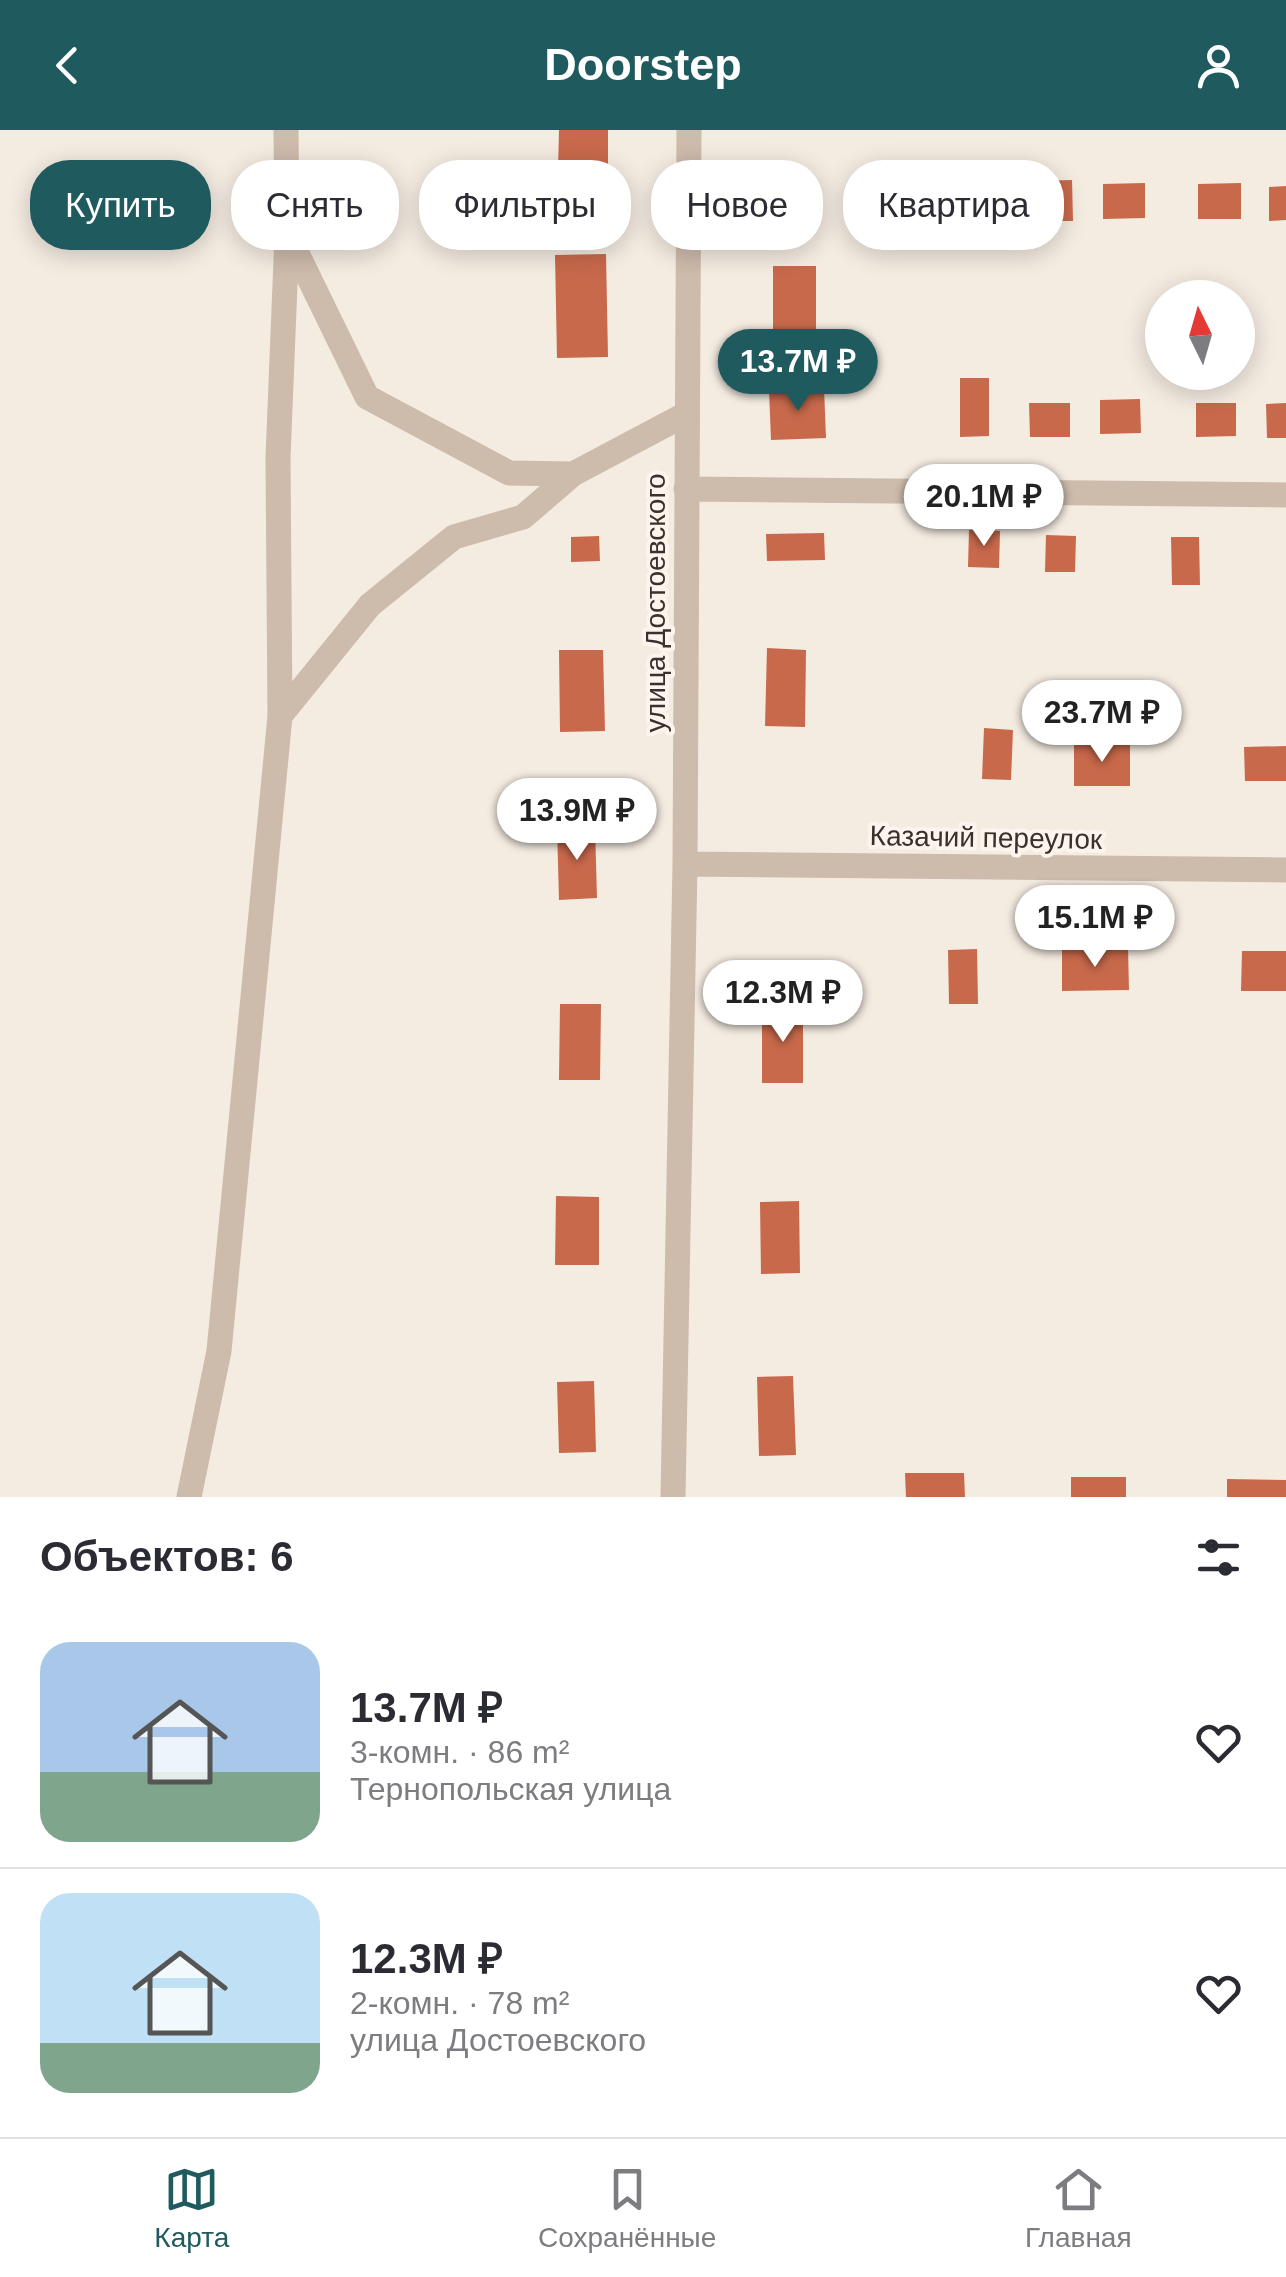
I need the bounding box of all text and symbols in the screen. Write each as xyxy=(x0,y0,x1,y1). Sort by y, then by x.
icon: back xyxy=(40,38,95,93)
icon: person xyxy=(1191,38,1246,93)
text: Doorstep xyxy=(544,39,742,90)
chip: Купить xyxy=(30,160,211,250)
chip: Снять xyxy=(231,160,399,250)
chip: Фильтры xyxy=(419,160,631,250)
chip: Новое xyxy=(651,160,823,250)
chip: Квартира xyxy=(843,160,1064,250)
north arrow xyxy=(1145,280,1255,390)
map controls xyxy=(1145,280,1255,390)
pin: 13.7M ₽ xyxy=(706,329,890,414)
text: 13.7M ₽ xyxy=(740,343,856,379)
pin: 20.1M ₽ xyxy=(892,464,1076,549)
street label: улица Достоевского xyxy=(640,473,671,733)
text: 20.1M ₽ xyxy=(926,478,1042,514)
pin: 23.7M ₽ xyxy=(1010,680,1194,765)
text: 23.7M ₽ xyxy=(1044,694,1160,730)
pin: 13.9M ₽ xyxy=(485,778,669,863)
text: 13.9M ₽ xyxy=(519,792,635,828)
street label: Казачий переулок xyxy=(870,820,1103,855)
pin: 15.1M ₽ xyxy=(1003,885,1187,970)
text: 15.1M ₽ xyxy=(1037,899,1153,935)
pin: 12.3M ₽ xyxy=(691,960,875,1045)
text: 12.3M ₽ xyxy=(725,974,841,1010)
icon: filters xyxy=(1191,1530,1246,1585)
text: Объектов: 6 xyxy=(40,1533,294,1580)
icon: home xyxy=(120,1682,240,1802)
text: 13.7M ₽ xyxy=(350,1684,503,1731)
icon: heart xyxy=(1191,1715,1246,1770)
text: 3-комн. · 86 m² xyxy=(350,1734,569,1770)
text: Тернопольская улица xyxy=(350,1771,671,1807)
icon: home xyxy=(120,1933,240,2053)
text: 12.3M ₽ xyxy=(350,1935,503,1982)
icon: heart xyxy=(1191,1966,1246,2021)
text: 2-комн. · 78 m² xyxy=(350,1985,569,2021)
text: улица Достоевского xyxy=(350,2022,646,2058)
tab: Карта xyxy=(154,2162,229,2254)
tab: Сохранённые xyxy=(538,2162,716,2254)
tab: Главная xyxy=(1025,2162,1132,2254)

